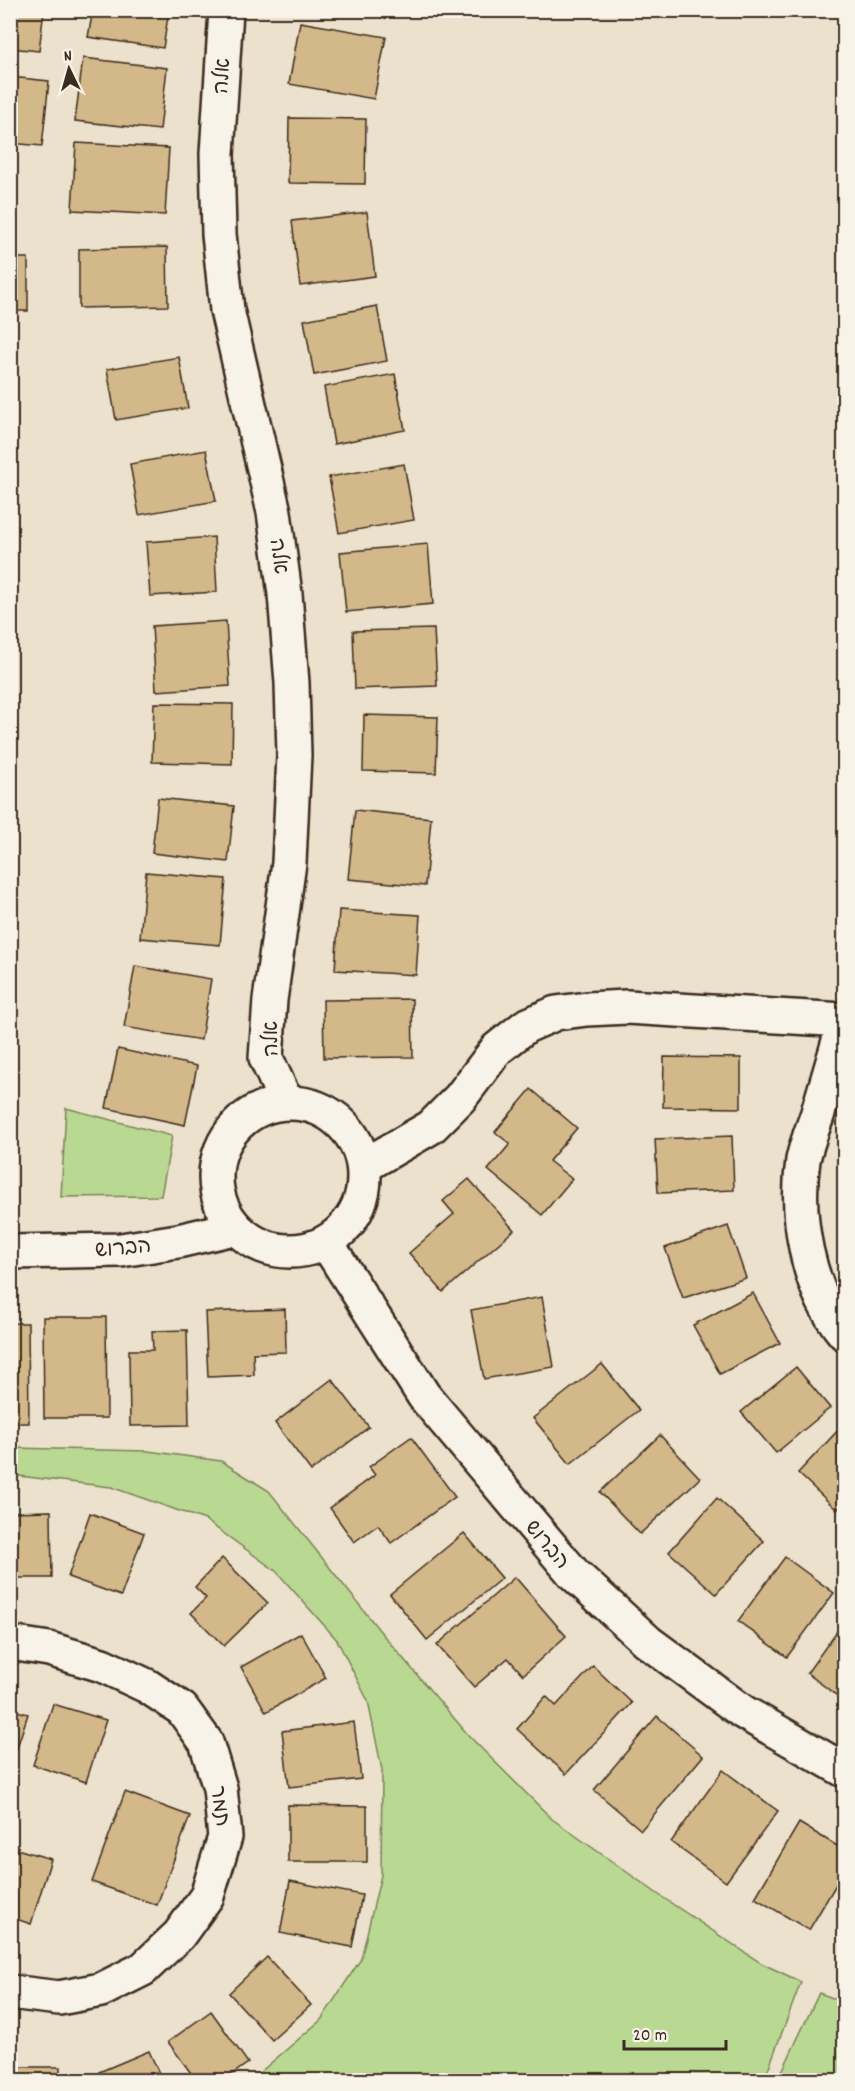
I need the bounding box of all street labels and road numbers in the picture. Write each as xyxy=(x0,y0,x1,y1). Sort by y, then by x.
street label: אלה xyxy=(208,57,240,95)
street label: אלה xyxy=(260,537,294,576)
street label: אלה xyxy=(258,1021,288,1057)
street label: הברוש xyxy=(94,1233,153,1267)
street label: הברוש xyxy=(516,1515,575,1577)
street label: תמר xyxy=(200,1784,236,1829)

